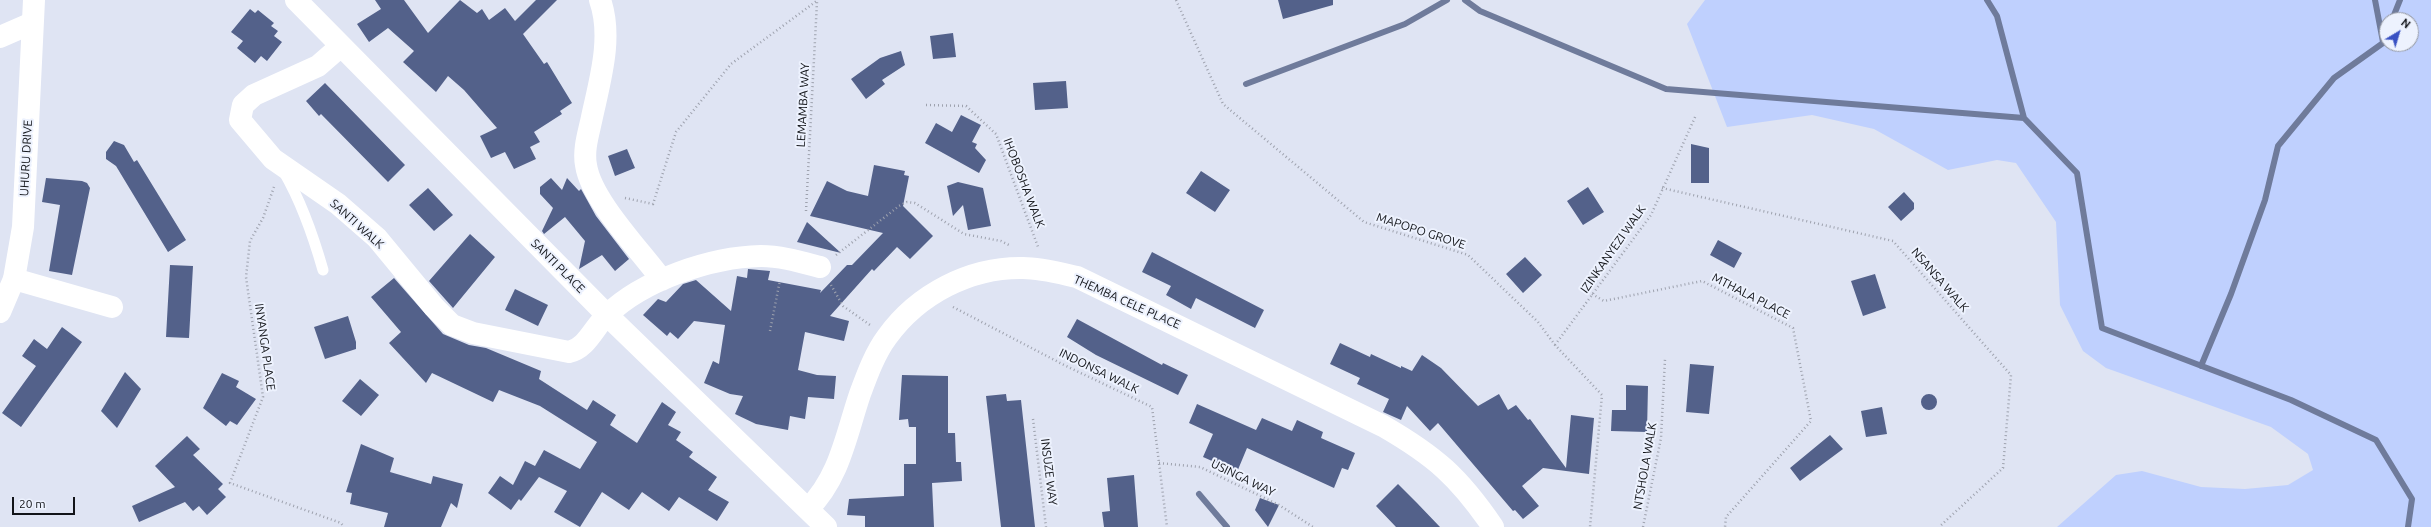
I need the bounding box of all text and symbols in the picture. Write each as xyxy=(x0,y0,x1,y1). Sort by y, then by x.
north arrow xyxy=(2379,12,2419,52)
text: N xyxy=(2399,16,2413,31)
street label: LEMAMBA WAY xyxy=(794,62,812,148)
street label: UHURU DRIVE xyxy=(17,119,35,197)
street label: IHOBOSHA WALK xyxy=(1000,136,1048,230)
street label: SANTI WALK xyxy=(327,196,387,252)
street label: IZINKANYEZI WALK xyxy=(1577,202,1649,296)
street label: MAPOPO GROVE xyxy=(1375,210,1467,252)
street label: SANTI PLACE xyxy=(528,236,588,296)
street label: NSANSA WALK xyxy=(1908,245,1972,315)
street label: MTHALA PLACE xyxy=(1710,270,1792,322)
street label: THEMBA CELE PLACE xyxy=(1071,272,1183,332)
street label: INYANGA PLACE xyxy=(252,302,278,392)
street label: INDONSA WALK xyxy=(1057,345,1141,397)
street label: NTSHOLA WALK xyxy=(1630,421,1660,511)
street label: INSUZE WAY xyxy=(1038,438,1060,506)
street label: USINGA WAY xyxy=(1209,456,1277,500)
scale bar xyxy=(14,489,77,515)
text: 20 m xyxy=(19,497,46,510)

